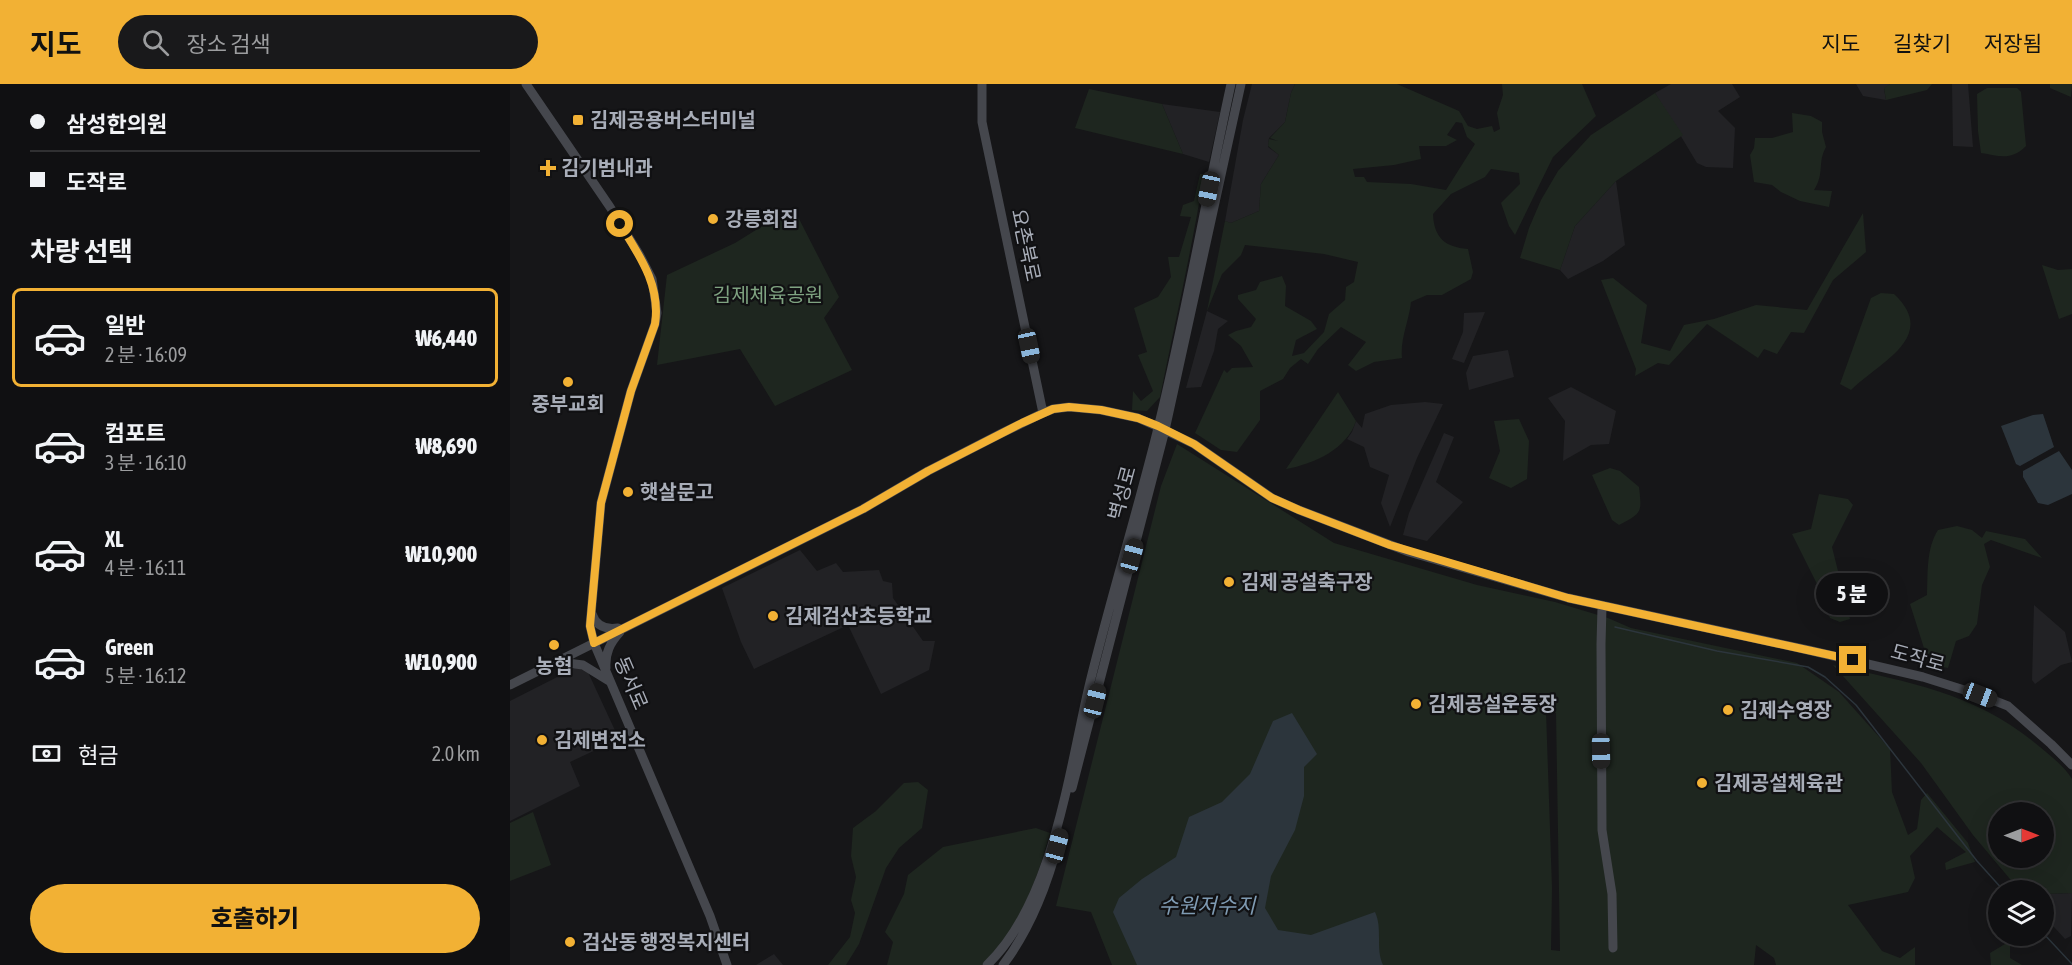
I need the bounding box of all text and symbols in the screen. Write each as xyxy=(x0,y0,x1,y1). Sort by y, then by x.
search box xyxy=(118,15,538,69)
icon: search xyxy=(139,26,172,59)
text: 지도 xyxy=(30,28,82,60)
text: 장소 검색 xyxy=(187,31,271,57)
text: 지도 xyxy=(1821,31,1860,55)
text: 길찾기 xyxy=(1893,31,1951,55)
text: 저장됨 xyxy=(1984,31,2042,55)
place label: 김제공용버스터미널 xyxy=(590,108,756,131)
text: 삼성한의원 xyxy=(66,111,167,137)
marker: 김제공용버스터미널 xyxy=(571,113,585,127)
place label: 김기범내과 xyxy=(561,156,653,179)
marker: 김기범내과 xyxy=(539,159,557,177)
text: 도작로 xyxy=(66,169,127,195)
car xyxy=(1196,170,1222,208)
place label: 강릉회집 xyxy=(725,207,799,230)
street label: 요촌북로 xyxy=(1008,207,1045,283)
route start xyxy=(606,210,633,237)
marker: 강릉회집 xyxy=(706,212,720,226)
text: 차량 선택 xyxy=(30,236,133,267)
park label: 김제체육공원 xyxy=(713,283,823,306)
icon: car xyxy=(33,311,87,365)
text: 일반 xyxy=(105,312,145,338)
text: ₩6,440 xyxy=(416,325,477,351)
car xyxy=(1016,327,1042,365)
text: 2 분 · 16:09 xyxy=(105,343,187,366)
marker: 중부교회 xyxy=(561,375,575,389)
place label: 중부교회 xyxy=(531,392,605,415)
icon: car xyxy=(33,419,87,473)
text: 컴포트 xyxy=(105,420,166,446)
text: ₩8,690 xyxy=(416,433,477,459)
text: 3 분 · 16:10 xyxy=(105,451,186,474)
street label: 벽성로 xyxy=(1103,463,1140,523)
place label: 햇살문고 xyxy=(640,480,714,503)
marker: 햇살문고 xyxy=(621,485,635,499)
text: XL xyxy=(105,526,123,552)
icon: car xyxy=(33,527,87,581)
car xyxy=(1119,536,1145,576)
text: ₩10,900 xyxy=(405,541,477,567)
text: 4 분 · 16:11 xyxy=(105,556,186,579)
place label: 김제 공설축구장 xyxy=(1241,570,1373,593)
callout: 5 분 xyxy=(1817,573,1889,615)
marker: 김제 공설축구장 xyxy=(1222,575,1236,589)
text: 5 분 xyxy=(1837,582,1867,605)
place label: 김제검산초등학교 xyxy=(785,604,932,627)
marker: 김제검산초등학교 xyxy=(766,609,780,623)
text: Green xyxy=(105,634,154,660)
icon: car xyxy=(33,635,87,689)
marker: 농협 xyxy=(547,638,561,652)
street label: 도작로 xyxy=(1888,639,1948,676)
route end xyxy=(1839,646,1866,673)
text: ₩10,900 xyxy=(405,649,477,675)
street label: 동서로 xyxy=(610,653,653,713)
place label: 농협 xyxy=(536,654,572,677)
text: 5 분 · 16:12 xyxy=(105,664,186,687)
car xyxy=(1960,680,2000,710)
car xyxy=(1082,681,1108,721)
place label: 김제공설운동장 xyxy=(1428,692,1557,715)
marker: 김제공설운동장 xyxy=(1409,697,1423,711)
place label: 김제수영장 xyxy=(1740,698,1832,721)
marker: 김제수영장 xyxy=(1721,703,1735,717)
place label: 김제변전소 xyxy=(554,728,646,751)
marker: 김제변전소 xyxy=(535,733,549,747)
car xyxy=(1592,733,1610,769)
icon: cash xyxy=(30,737,63,770)
text: 현금 xyxy=(78,742,118,768)
text: 2.0 km xyxy=(432,742,480,765)
place label: 김제공설체육관 xyxy=(1714,771,1843,794)
marker: 김제공설체육관 xyxy=(1695,776,1709,790)
north arrow xyxy=(1988,802,2054,868)
map controls xyxy=(1988,802,2054,946)
car xyxy=(1044,826,1070,866)
button: layers xyxy=(1988,880,2054,946)
button: 호출하기 xyxy=(30,884,480,953)
water label: 수원저수지 xyxy=(1159,893,1257,917)
place label: 검산동 행정복지센터 xyxy=(582,930,750,953)
marker: 검산동 행정복지센터 xyxy=(563,935,577,949)

